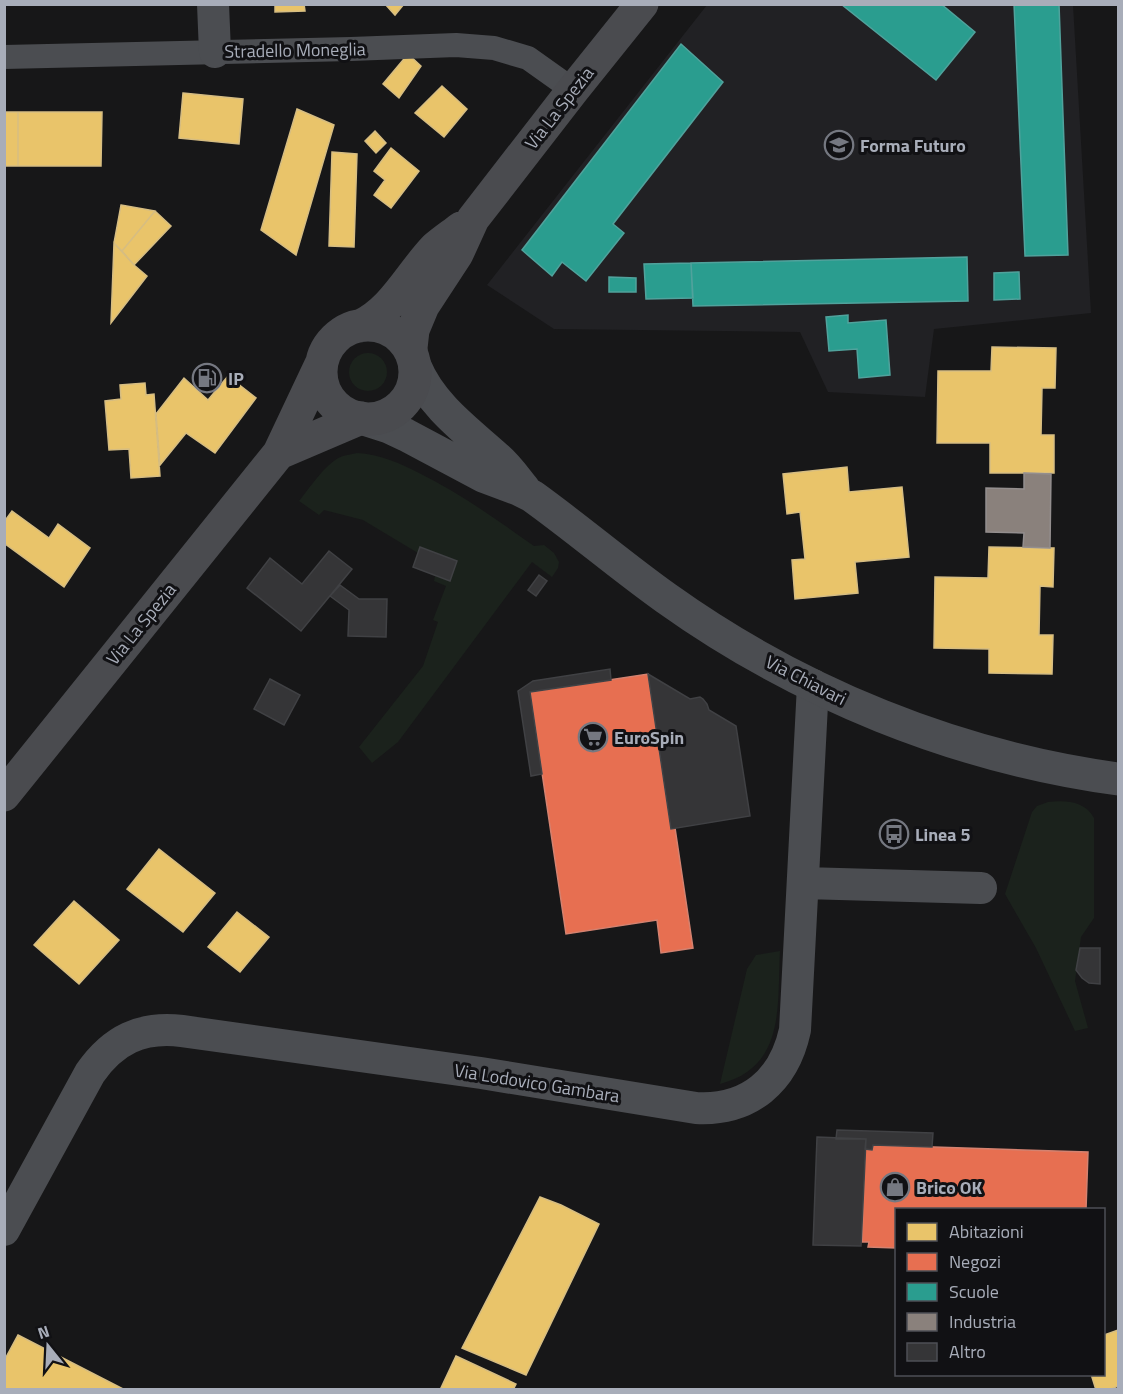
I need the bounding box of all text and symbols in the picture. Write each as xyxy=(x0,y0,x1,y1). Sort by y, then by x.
street label: Stradello Moneglia xyxy=(224,35,366,65)
street label: Via La Spezia xyxy=(518,61,600,155)
school or university icon: Forma Futuro xyxy=(823,129,855,161)
place label: Forma Futuro xyxy=(860,132,966,159)
fuel station icon: IP xyxy=(191,362,223,394)
place label: IP xyxy=(228,365,244,392)
street label: Via La Spezia xyxy=(100,577,182,671)
street label: Via Chiavari xyxy=(761,648,851,712)
supermarket icon: EuroSpin xyxy=(577,721,609,753)
place label: EuroSpin xyxy=(614,724,684,751)
bus stop icon: Linea 5 xyxy=(878,818,910,850)
place label: Linea 5 xyxy=(915,821,971,848)
street label: Via Lodovico Gambara xyxy=(452,1057,622,1109)
shop icon: Brico OK xyxy=(879,1171,911,1203)
place label: Brico OK xyxy=(916,1174,983,1201)
legend xyxy=(895,1208,1105,1376)
text: Abitazioni xyxy=(949,1218,1024,1245)
text: Negozi xyxy=(949,1248,1001,1275)
text: Scuole xyxy=(949,1278,999,1305)
text: Industria xyxy=(949,1308,1016,1335)
north arrow xyxy=(18,1316,78,1376)
text: N xyxy=(34,1319,52,1345)
text: Altro xyxy=(949,1338,986,1365)

